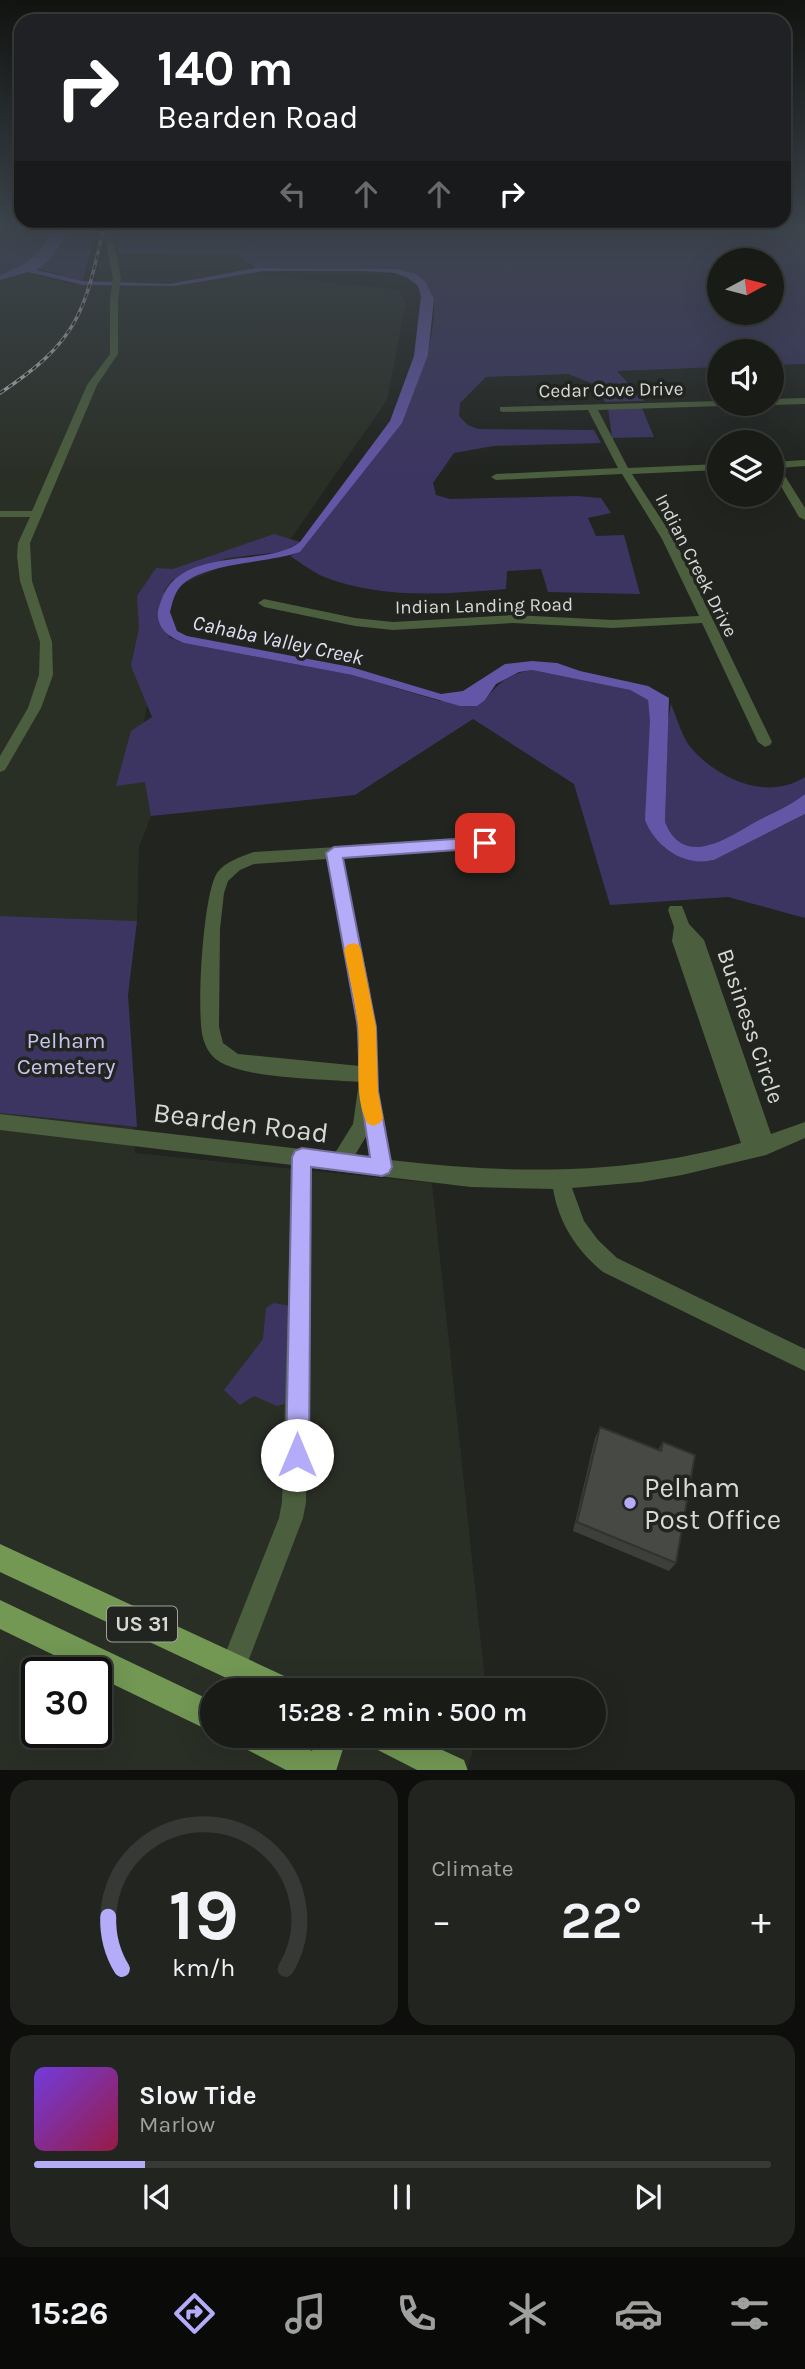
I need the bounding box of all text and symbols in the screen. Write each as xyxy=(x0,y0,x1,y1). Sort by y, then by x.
text: 140 m xyxy=(157,40,294,97)
icon: right xyxy=(42,42,133,133)
text: Bearden Road xyxy=(157,99,358,136)
icon: left xyxy=(274,175,312,213)
icon: ahead xyxy=(347,175,385,213)
icon: ahead xyxy=(420,175,458,213)
icon: right xyxy=(493,175,531,213)
north arrow xyxy=(707,248,784,326)
map controls xyxy=(707,248,784,507)
button: sound xyxy=(707,339,784,416)
street label: Cedar Cove Drive xyxy=(538,378,684,402)
button: layers xyxy=(707,430,784,507)
street label: Indian Creek Drive xyxy=(650,490,742,641)
street label: Indian Landing Road xyxy=(395,593,573,619)
water label: Cahaba Valley Creek xyxy=(191,610,366,670)
pin xyxy=(455,813,515,873)
icon: arrive xyxy=(466,824,504,862)
street label: Business Circle xyxy=(711,945,790,1107)
park label: Pelham Cemetery xyxy=(17,1027,116,1080)
street label: Bearden Road xyxy=(151,1095,330,1150)
position arrow xyxy=(260,1418,334,1492)
place label: Pelham Post Office xyxy=(644,1471,781,1536)
marker: Pelham Post Office xyxy=(622,1495,638,1511)
road number: US 31 xyxy=(107,1606,177,1642)
speed limit sign: 30 xyxy=(21,1657,112,1748)
text: 15:28 · 2 min · 500 m xyxy=(279,1697,527,1728)
text: Climate xyxy=(432,1855,514,1882)
text: 19 xyxy=(169,1872,239,1957)
text: 22° xyxy=(560,1890,642,1951)
text: − xyxy=(432,1899,451,1944)
text: + xyxy=(751,1899,771,1944)
text: km/h xyxy=(172,1952,235,1981)
text: Slow Tide xyxy=(139,2080,257,2111)
text: Marlow xyxy=(139,2111,215,2138)
icon: previous xyxy=(138,2178,176,2216)
icon: pause xyxy=(383,2178,421,2216)
icon: next xyxy=(629,2178,667,2216)
icon: directions xyxy=(170,2289,219,2338)
icon: music xyxy=(281,2289,330,2338)
icon: phone xyxy=(392,2289,441,2338)
icon: climate xyxy=(503,2289,552,2338)
icon: car xyxy=(614,2289,663,2338)
icon: filters xyxy=(725,2289,774,2338)
text: 15:26 xyxy=(31,2295,108,2332)

